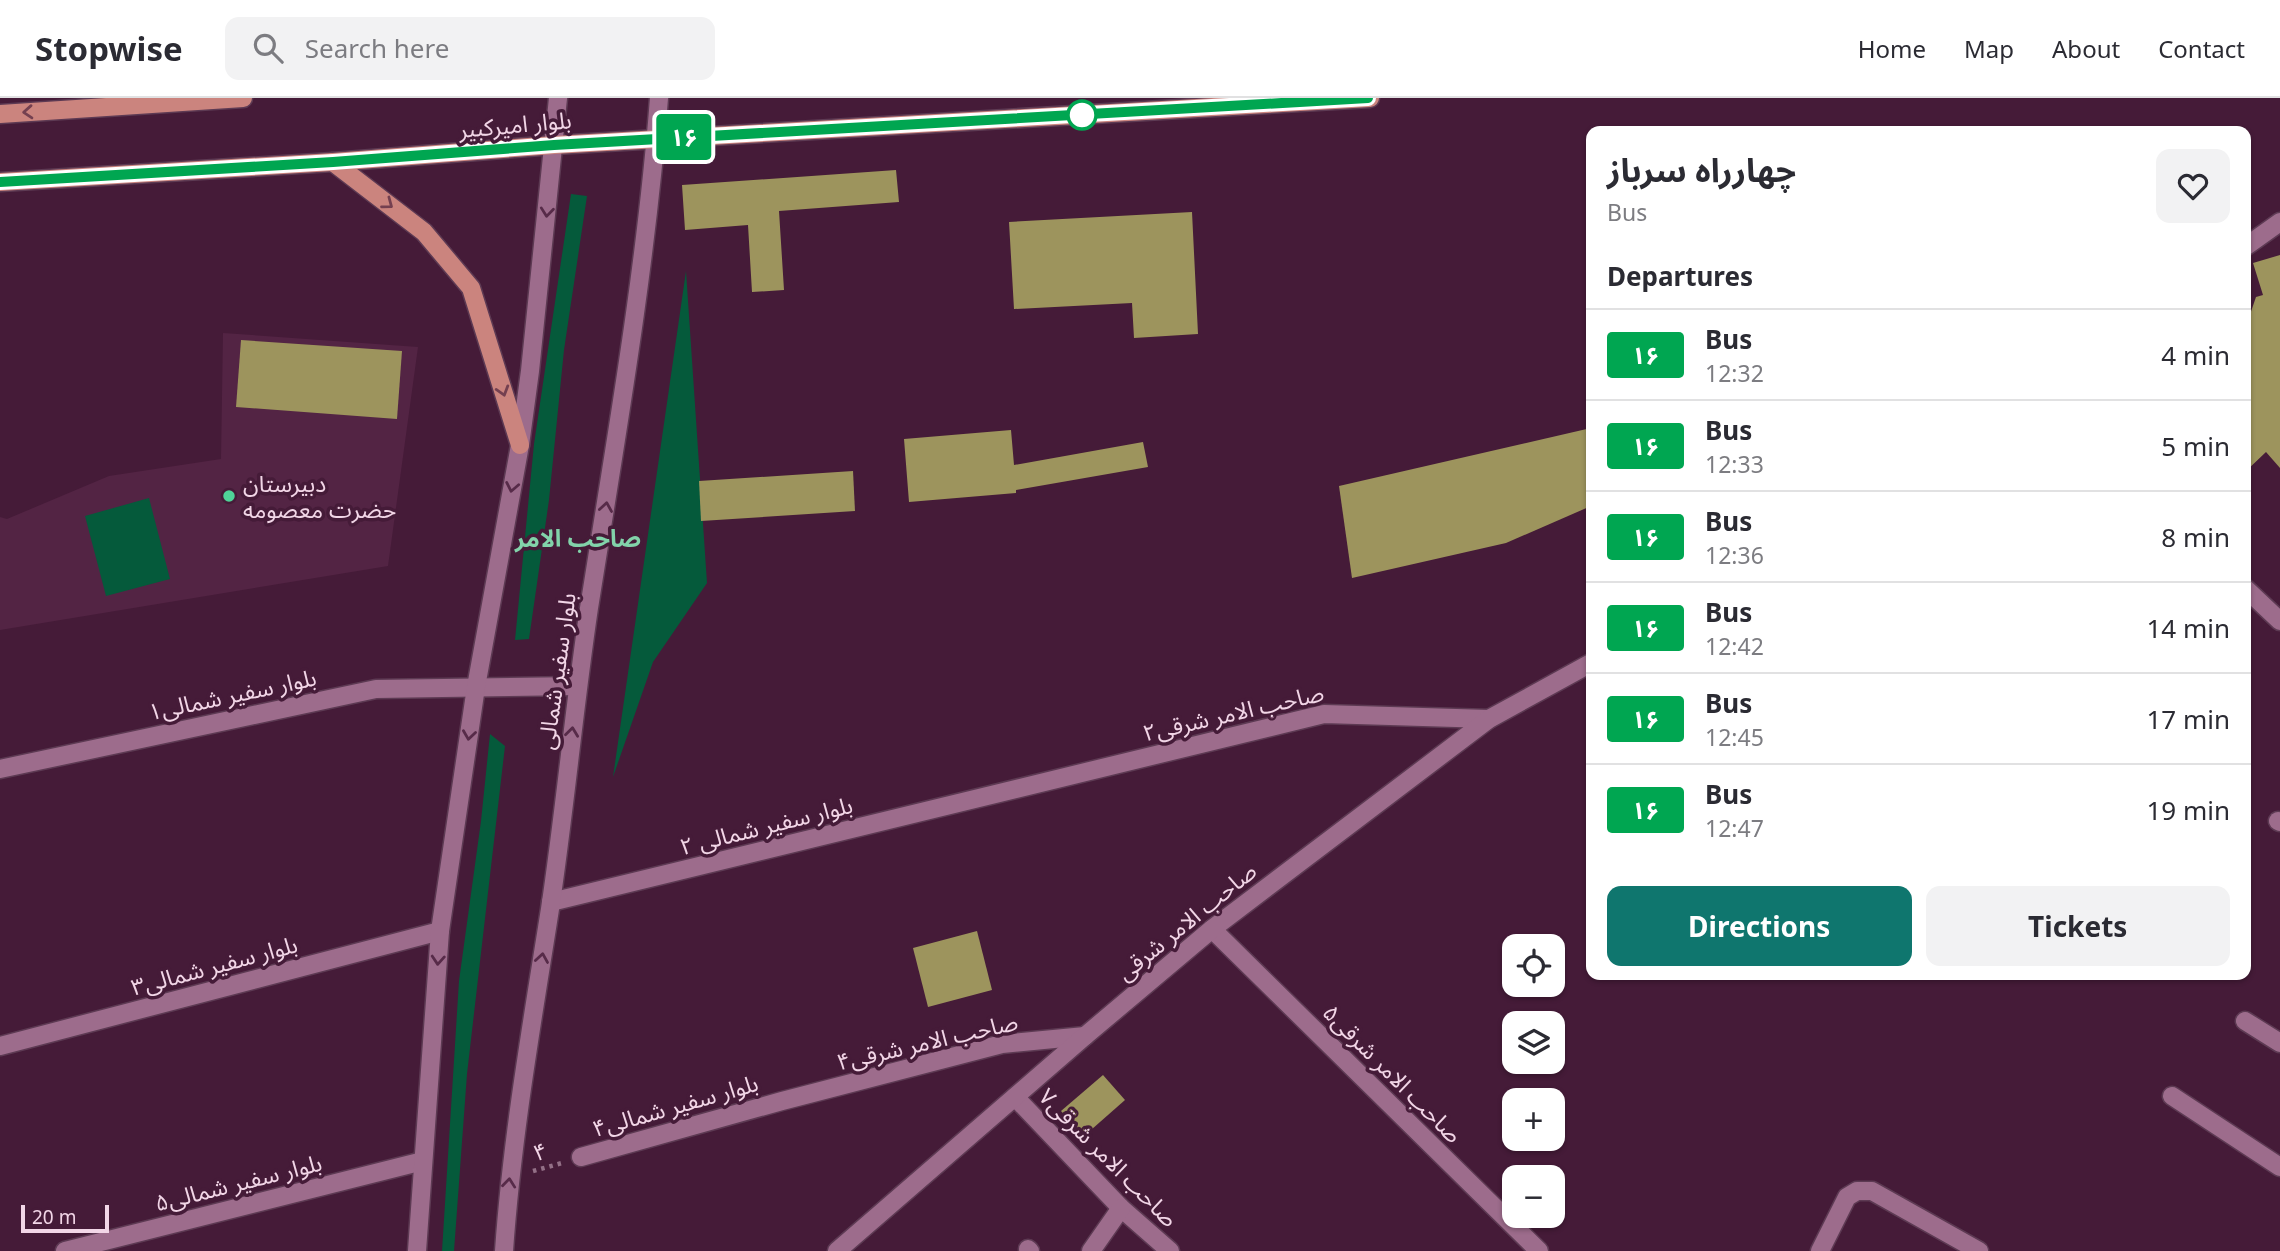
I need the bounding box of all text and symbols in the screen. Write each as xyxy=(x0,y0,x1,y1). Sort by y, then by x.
search box xyxy=(225,17,715,80)
text: Stopwise xyxy=(35,26,183,71)
icon: search xyxy=(249,29,287,67)
text: Search here xyxy=(305,30,449,66)
text: Home xyxy=(1858,32,1926,65)
text: Map xyxy=(1964,32,2014,65)
text: About xyxy=(2052,32,2120,65)
text: Contact xyxy=(2158,32,2245,65)
unlabelled marker xyxy=(1067,100,1097,130)
street label: بلوار امیرکبیر xyxy=(456,103,573,145)
one-way arrow xyxy=(22,104,33,119)
line badge: ۱۶ xyxy=(652,114,716,160)
text: ۱۶ xyxy=(670,120,698,153)
text: چهارراه سرباز xyxy=(1607,147,1796,192)
button: heart xyxy=(2156,149,2230,223)
one-way arrow xyxy=(380,195,392,208)
text: Bus xyxy=(1607,196,1647,228)
one-way arrow xyxy=(540,207,555,218)
text: Departures xyxy=(1607,258,1753,294)
text: Bus xyxy=(1705,321,1752,357)
text: 4 min xyxy=(2161,337,2230,373)
text: ۱۶ xyxy=(1632,338,1659,371)
text: 12:32 xyxy=(1705,357,1764,389)
one-way arrow xyxy=(495,385,509,397)
text: Bus xyxy=(1705,412,1752,448)
text: 5 min xyxy=(2161,428,2230,464)
text: ۱۶ xyxy=(1632,429,1659,462)
text: 12:33 xyxy=(1705,448,1764,480)
place label: دبیرستان حضرت معصومه xyxy=(243,467,396,525)
one-way arrow xyxy=(505,481,520,492)
marker: دبیرستان حضرت معصومه xyxy=(221,488,237,504)
one-way arrow xyxy=(598,502,613,513)
text: Bus xyxy=(1705,503,1752,539)
text: 8 min xyxy=(2161,519,2230,555)
text: ۱۶ xyxy=(1632,520,1659,553)
district label: صاحب الامر xyxy=(514,521,641,554)
text: 12:36 xyxy=(1705,539,1764,571)
street label: بلوار سفیر شمالی xyxy=(529,591,583,751)
text: Bus xyxy=(1705,594,1752,630)
text: 14 min xyxy=(2146,610,2230,646)
text: ۱۶ xyxy=(1632,611,1659,644)
text: 12:42 xyxy=(1705,630,1764,662)
street label: بلوار سفیر شمالی۱ xyxy=(145,661,319,727)
street label: ۲صاحب الامر شرقی xyxy=(1139,676,1327,748)
text: Bus xyxy=(1705,685,1752,721)
text: 17 min xyxy=(2146,701,2230,737)
text: ۱۶ xyxy=(1632,702,1659,735)
text: 12:45 xyxy=(1705,721,1764,753)
one-way arrow xyxy=(564,727,579,738)
one-way arrow xyxy=(461,729,476,741)
text: Bus xyxy=(1705,776,1752,812)
street label: بلوار سفیر شمالی ۲ xyxy=(676,788,856,862)
text: 19 min xyxy=(2146,792,2230,828)
text: ۱۶ xyxy=(1632,793,1659,826)
text: 12:47 xyxy=(1705,812,1764,844)
street label: صاحب الامر شرقی xyxy=(1109,855,1263,987)
button: Directions xyxy=(1607,886,1912,966)
button: Tickets xyxy=(1926,886,2230,966)
street label: بلوار سفیر شمالی۳ xyxy=(127,927,301,1003)
map controls xyxy=(1502,934,1565,1228)
button: locate xyxy=(1502,934,1565,997)
one-way arrow xyxy=(534,952,549,964)
one-way arrow xyxy=(431,955,446,966)
street label: صاحب الامر شرقی۵ xyxy=(1316,996,1470,1150)
street label: صاحب الامر شرقی۴ xyxy=(833,1005,1021,1077)
button: layers xyxy=(1502,1011,1565,1074)
street label: بلوار سفیر شمالی۴ xyxy=(588,1066,762,1144)
street label: صاحب الامر شرقی۷ xyxy=(1032,1080,1186,1234)
button: + xyxy=(1502,1088,1565,1151)
street label: ۴ xyxy=(529,1134,551,1168)
street label: بلوار سفیر شمالی۵ xyxy=(151,1146,325,1218)
button: − xyxy=(1502,1165,1565,1228)
one-way arrow xyxy=(501,1177,516,1188)
scale bar xyxy=(21,1202,108,1234)
text: 20 m xyxy=(32,1204,76,1230)

